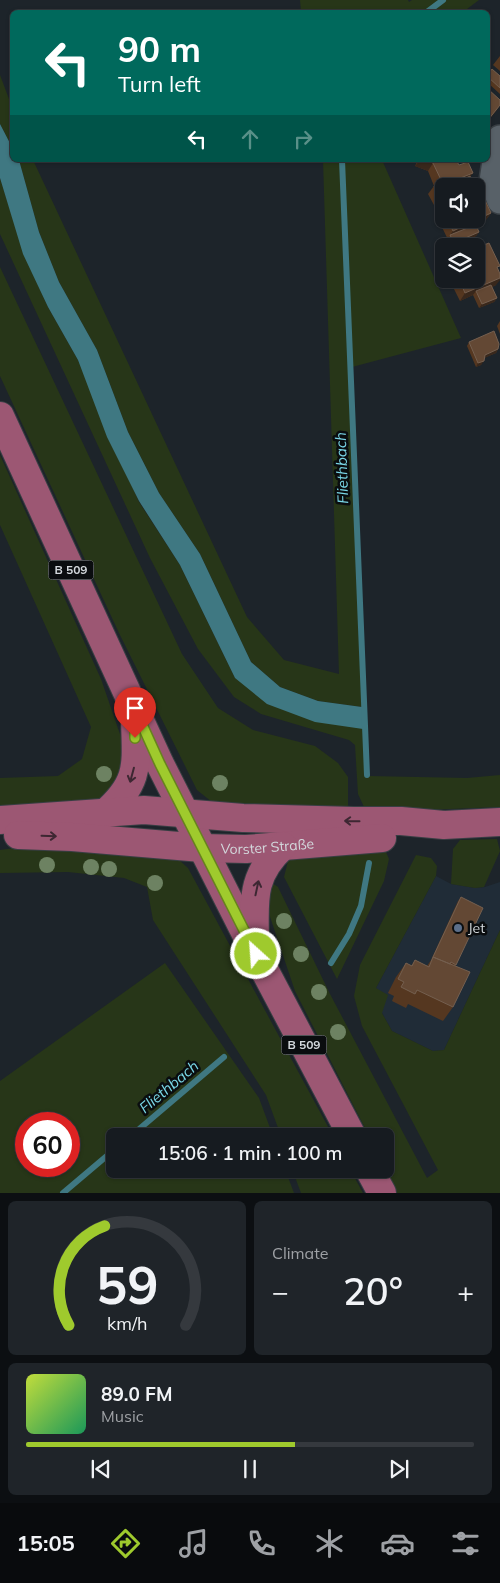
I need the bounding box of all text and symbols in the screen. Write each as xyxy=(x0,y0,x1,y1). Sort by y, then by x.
text: 90 m xyxy=(118,27,201,71)
icon: left xyxy=(35,30,100,95)
text: Turn left xyxy=(118,70,201,98)
icon: left xyxy=(183,125,211,153)
icon: ahead xyxy=(236,125,264,153)
icon: right xyxy=(289,125,317,153)
map controls xyxy=(435,178,485,288)
button: sound xyxy=(435,178,485,228)
button: layers xyxy=(435,238,485,288)
water label: Fliethbach xyxy=(331,432,352,504)
road number: B 509 xyxy=(48,560,94,580)
pin xyxy=(114,687,156,738)
icon: arrive xyxy=(121,694,149,722)
one-way arrow xyxy=(127,766,137,782)
one-way arrow xyxy=(344,816,360,826)
one-way arrow xyxy=(40,831,56,841)
street label: Vorster Straße xyxy=(220,835,315,858)
one-way arrow xyxy=(253,880,262,896)
place label: Jet xyxy=(468,919,485,937)
marker: Jet xyxy=(452,922,464,934)
position arrow xyxy=(229,927,281,979)
road number: B 509 xyxy=(282,1036,326,1054)
water label: Fliethbach xyxy=(135,1056,203,1117)
speed limit sign: 60 xyxy=(15,1112,80,1177)
text: 15:06 · 1 min · 100 m xyxy=(157,1141,343,1165)
text: Climate xyxy=(272,1243,328,1263)
text: 59 xyxy=(96,1252,158,1317)
text: 20° xyxy=(343,1267,403,1315)
text: − xyxy=(272,1274,289,1309)
text: + xyxy=(457,1274,474,1309)
text: km/h xyxy=(107,1312,147,1334)
text: 89.0 FM xyxy=(101,1382,173,1406)
text: Music xyxy=(101,1406,144,1426)
icon: previous xyxy=(87,1455,115,1483)
icon: pause xyxy=(236,1455,264,1483)
icon: next xyxy=(385,1455,413,1483)
icon: directions xyxy=(108,1526,143,1561)
icon: music xyxy=(176,1526,211,1561)
icon: phone xyxy=(244,1526,279,1561)
icon: climate xyxy=(312,1526,347,1561)
icon: car xyxy=(380,1526,415,1561)
icon: filters xyxy=(448,1526,483,1561)
text: 15:05 xyxy=(17,1529,75,1557)

